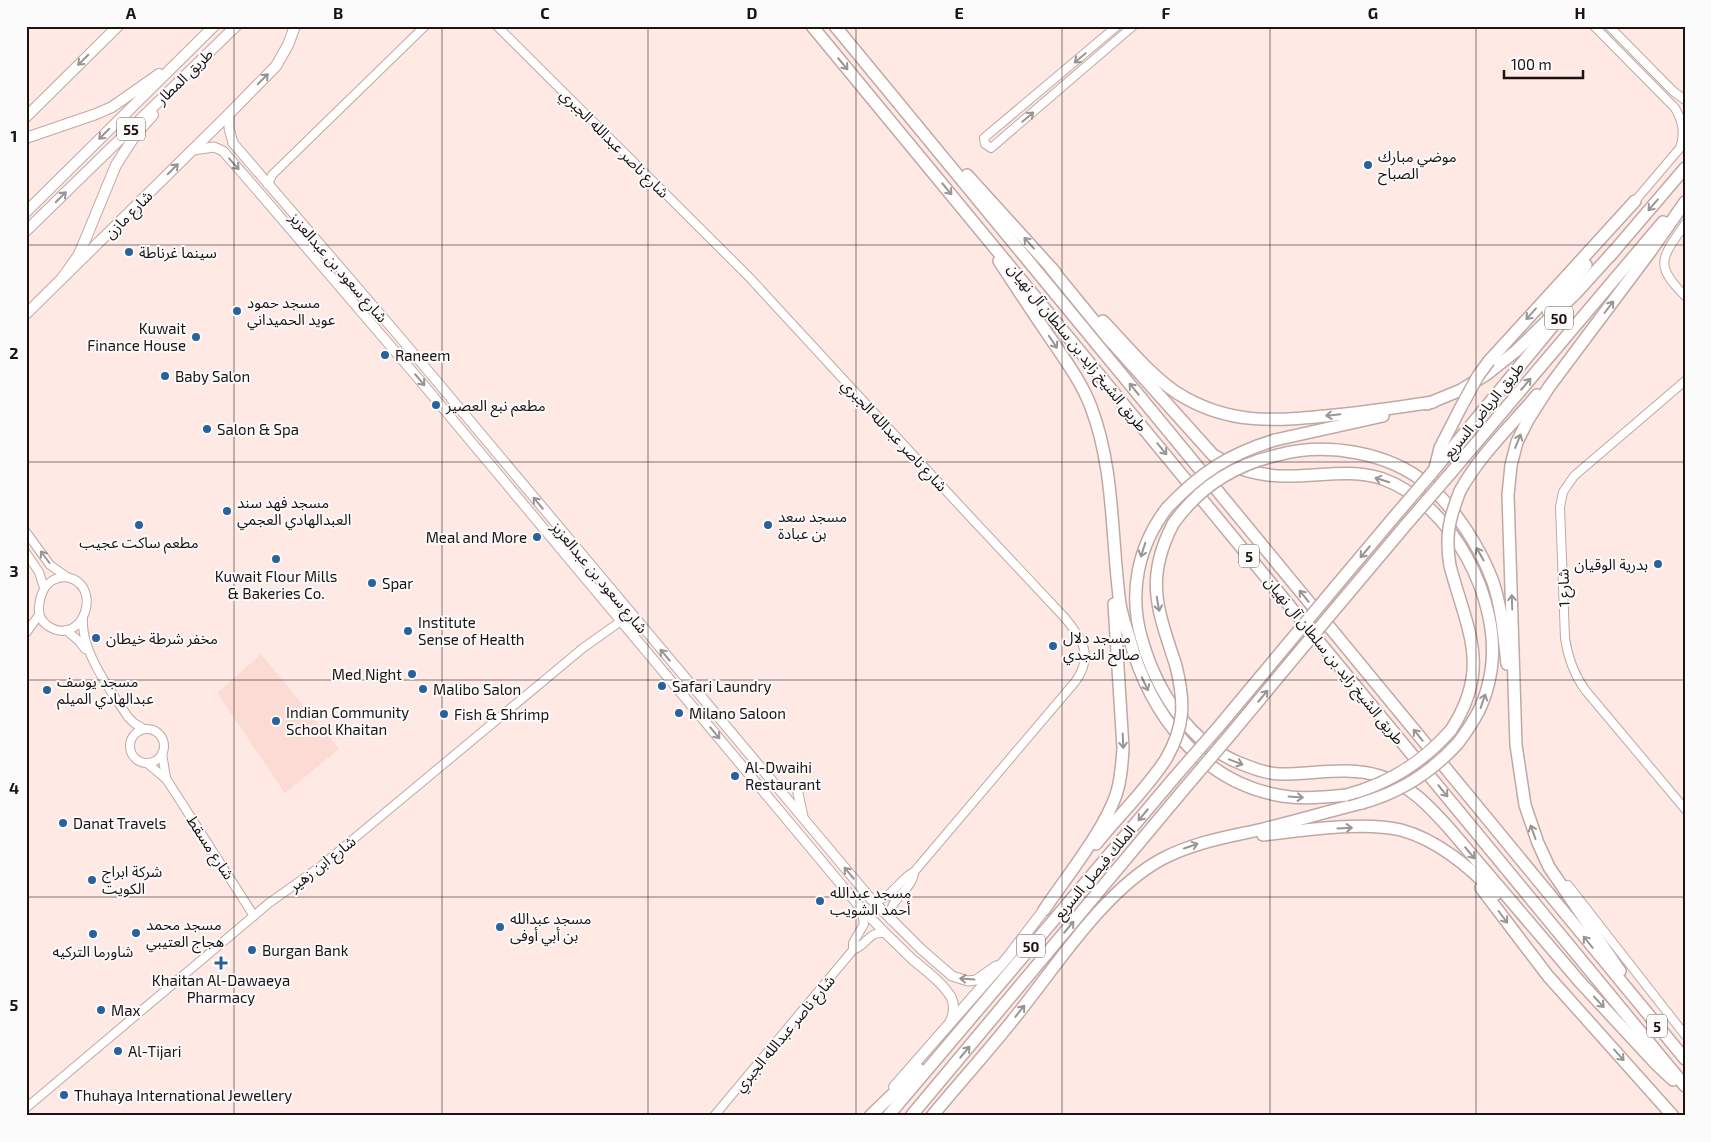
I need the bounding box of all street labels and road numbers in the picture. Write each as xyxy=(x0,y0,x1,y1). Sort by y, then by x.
street label: طريق المطار xyxy=(151,44,218,110)
street label: شارع ناصر عبدالله الجبري xyxy=(554,85,673,204)
road number: 55 xyxy=(117,118,145,140)
street label: شارع مازن xyxy=(100,186,159,245)
street label: شارع سعود بن عبدالعزيز xyxy=(283,208,392,329)
street label: طريق الشيخ زايد بن سلطان آل نهيان xyxy=(1001,259,1152,437)
road number: 50 xyxy=(1545,306,1573,330)
street label: طريق الرياض السريع xyxy=(1439,358,1530,464)
street label: شارع ناصر عبدالله الجبري xyxy=(835,375,952,498)
street label: شارع سعود بن عبدالعزيز xyxy=(544,517,652,639)
road number: 5 xyxy=(1239,544,1259,568)
street label: شارع 1 xyxy=(1553,568,1577,608)
street label: طريق الشيخ زايد بن سلطان آل نهيان xyxy=(1258,572,1409,750)
street label: شارع مسقط xyxy=(180,811,239,885)
street label: الملك فيصل السريع xyxy=(1050,821,1142,925)
street label: شارع ابن زهير xyxy=(284,831,362,898)
road number: 50 xyxy=(1017,934,1045,958)
street label: شارع ناصر عبدالله الجبري xyxy=(730,971,841,1098)
road number: 5 xyxy=(1647,1014,1667,1038)

